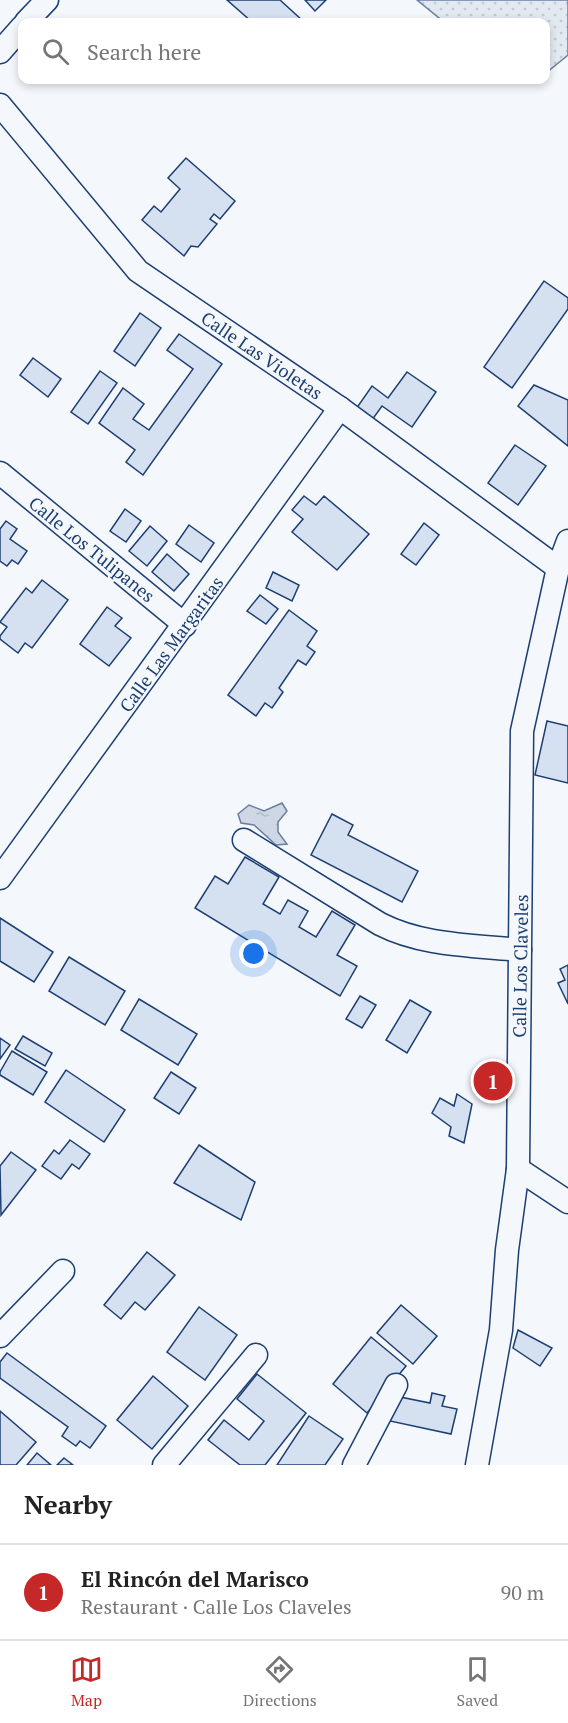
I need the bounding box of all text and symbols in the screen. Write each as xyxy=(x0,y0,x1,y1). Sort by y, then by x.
search box xyxy=(18,18,550,84)
icon: search xyxy=(39,35,72,68)
text: Search here xyxy=(87,37,201,66)
street label: Calle Las Violetas xyxy=(197,306,327,404)
street label: Calle Los Tulipanes xyxy=(24,491,160,607)
street label: Calle Las Margaritas xyxy=(114,571,228,717)
street label: Calle Los Claveles xyxy=(507,894,533,1038)
your location xyxy=(239,939,268,968)
pin: 1 xyxy=(474,1058,512,1104)
text: Nearby xyxy=(24,1487,112,1521)
text: El Rincón del Marisco xyxy=(81,1564,309,1593)
text: 1 xyxy=(38,1579,49,1606)
text: 90 m xyxy=(501,1579,544,1606)
text: Restaurant · Calle Los Claveles xyxy=(81,1593,352,1620)
tab: Map xyxy=(70,1653,103,1711)
tab: Directions xyxy=(243,1653,317,1711)
tab: Saved xyxy=(457,1653,498,1711)

